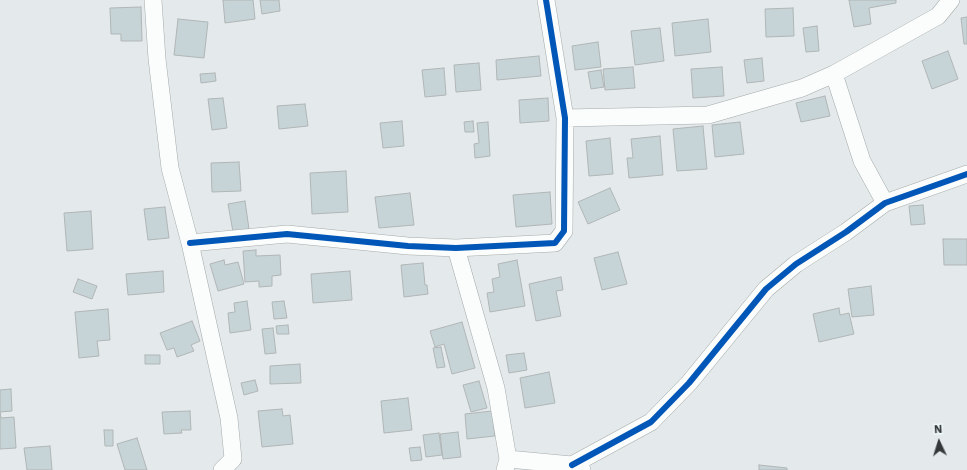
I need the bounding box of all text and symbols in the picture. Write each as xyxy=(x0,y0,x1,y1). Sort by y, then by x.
north arrow xyxy=(919,422,959,462)
text: N xyxy=(934,423,943,436)

